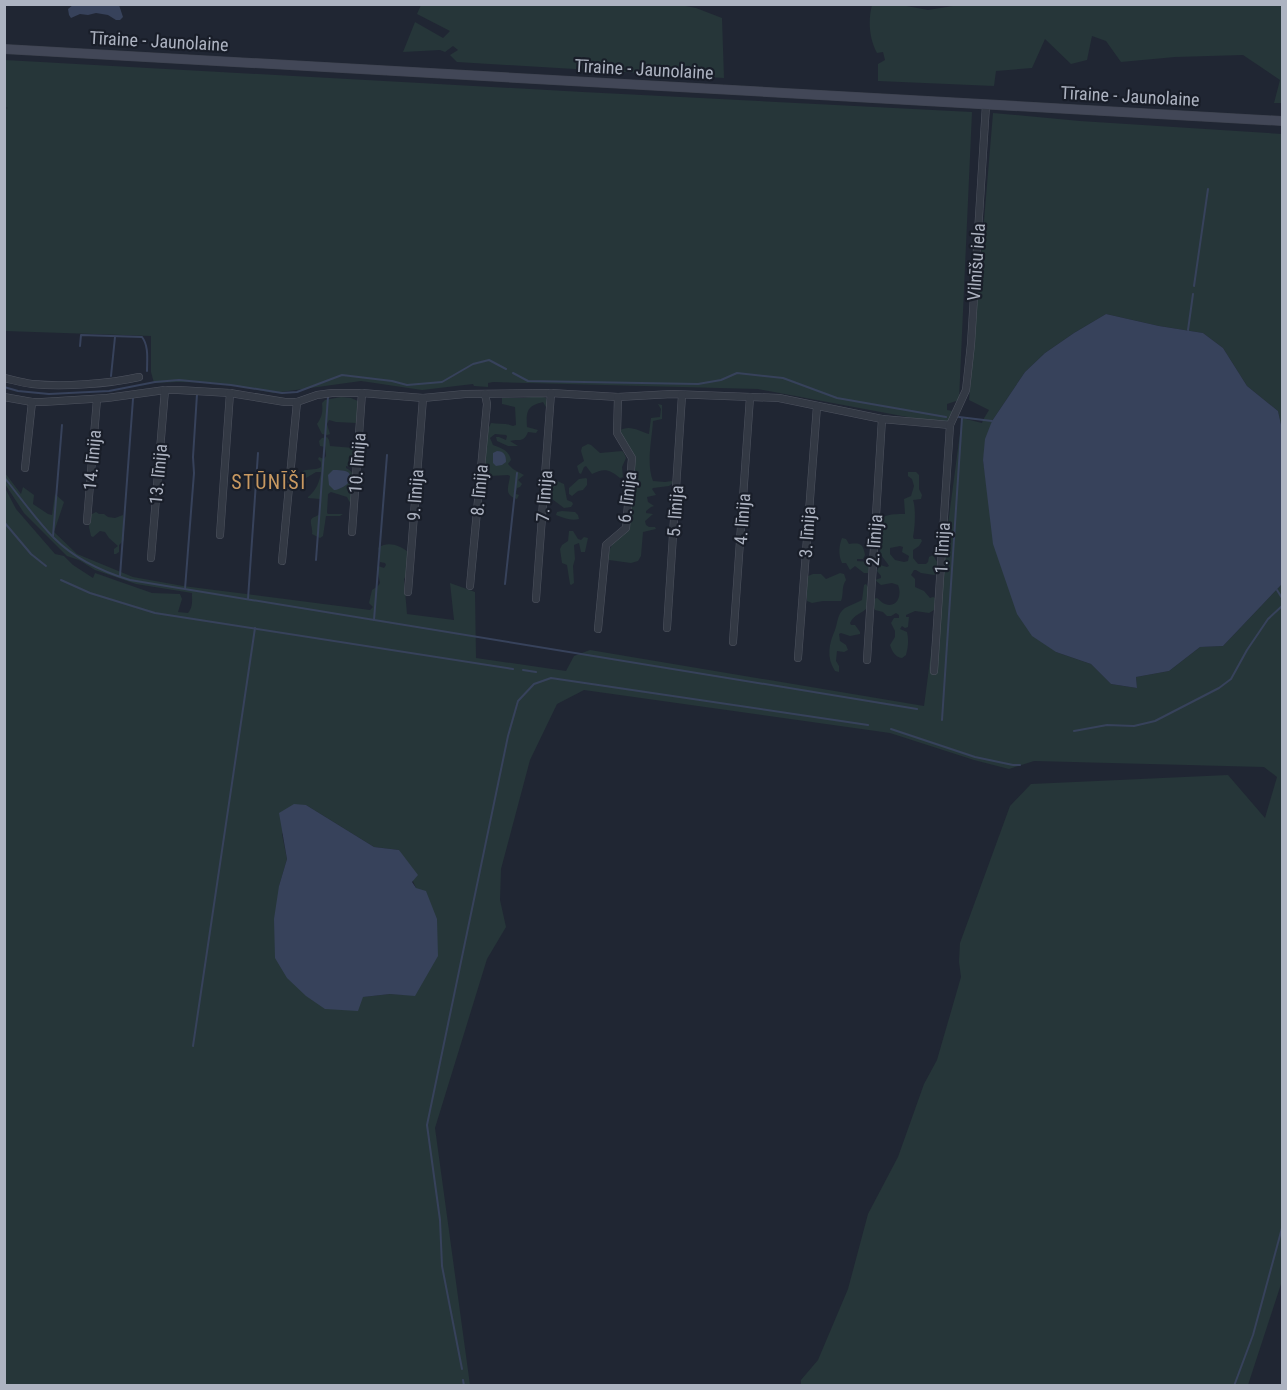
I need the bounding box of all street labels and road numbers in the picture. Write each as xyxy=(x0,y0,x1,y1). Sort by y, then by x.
street label: Tīraine - Jaunolaine xyxy=(89,27,229,55)
street label: Tīraine - Jaunolaine xyxy=(574,55,714,83)
street label: Tīraine - Jaunolaine xyxy=(1060,82,1200,110)
street label: Vilnīšu iela xyxy=(963,223,989,301)
street label: 14. līnija xyxy=(79,429,105,491)
street label: 10. līnija xyxy=(344,432,370,494)
street label: 13. līnija xyxy=(145,443,171,505)
street label: 8. līnija xyxy=(466,463,492,517)
street label: 9. līnija xyxy=(403,469,427,521)
street label: 7. līnija xyxy=(532,470,556,522)
street label: 6. līnija xyxy=(613,470,641,524)
street label: 5. līnija xyxy=(663,485,687,537)
street label: 4. līnija xyxy=(730,493,754,545)
street label: 3. līnija xyxy=(795,506,819,558)
street label: 2. līnija xyxy=(862,514,886,566)
street label: 1. līnija xyxy=(930,522,954,574)

